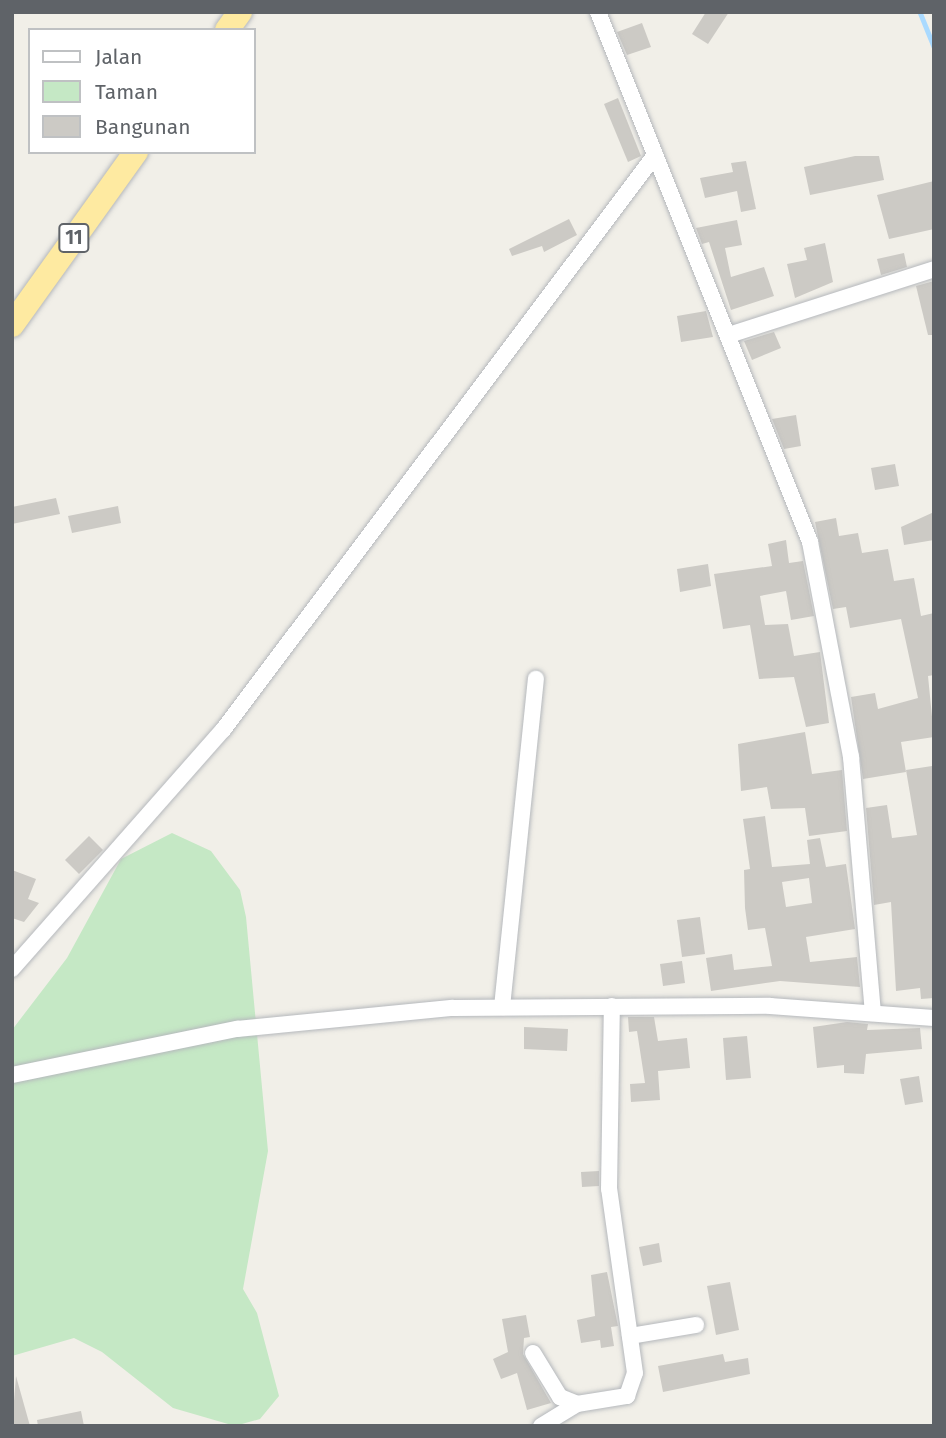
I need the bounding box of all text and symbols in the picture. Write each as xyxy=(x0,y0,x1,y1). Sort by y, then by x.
legend xyxy=(28,28,256,154)
text: Jalan xyxy=(95,44,142,70)
text: Taman xyxy=(95,79,158,105)
text: Bangunan xyxy=(95,114,190,140)
road number: 11 xyxy=(58,222,90,254)

